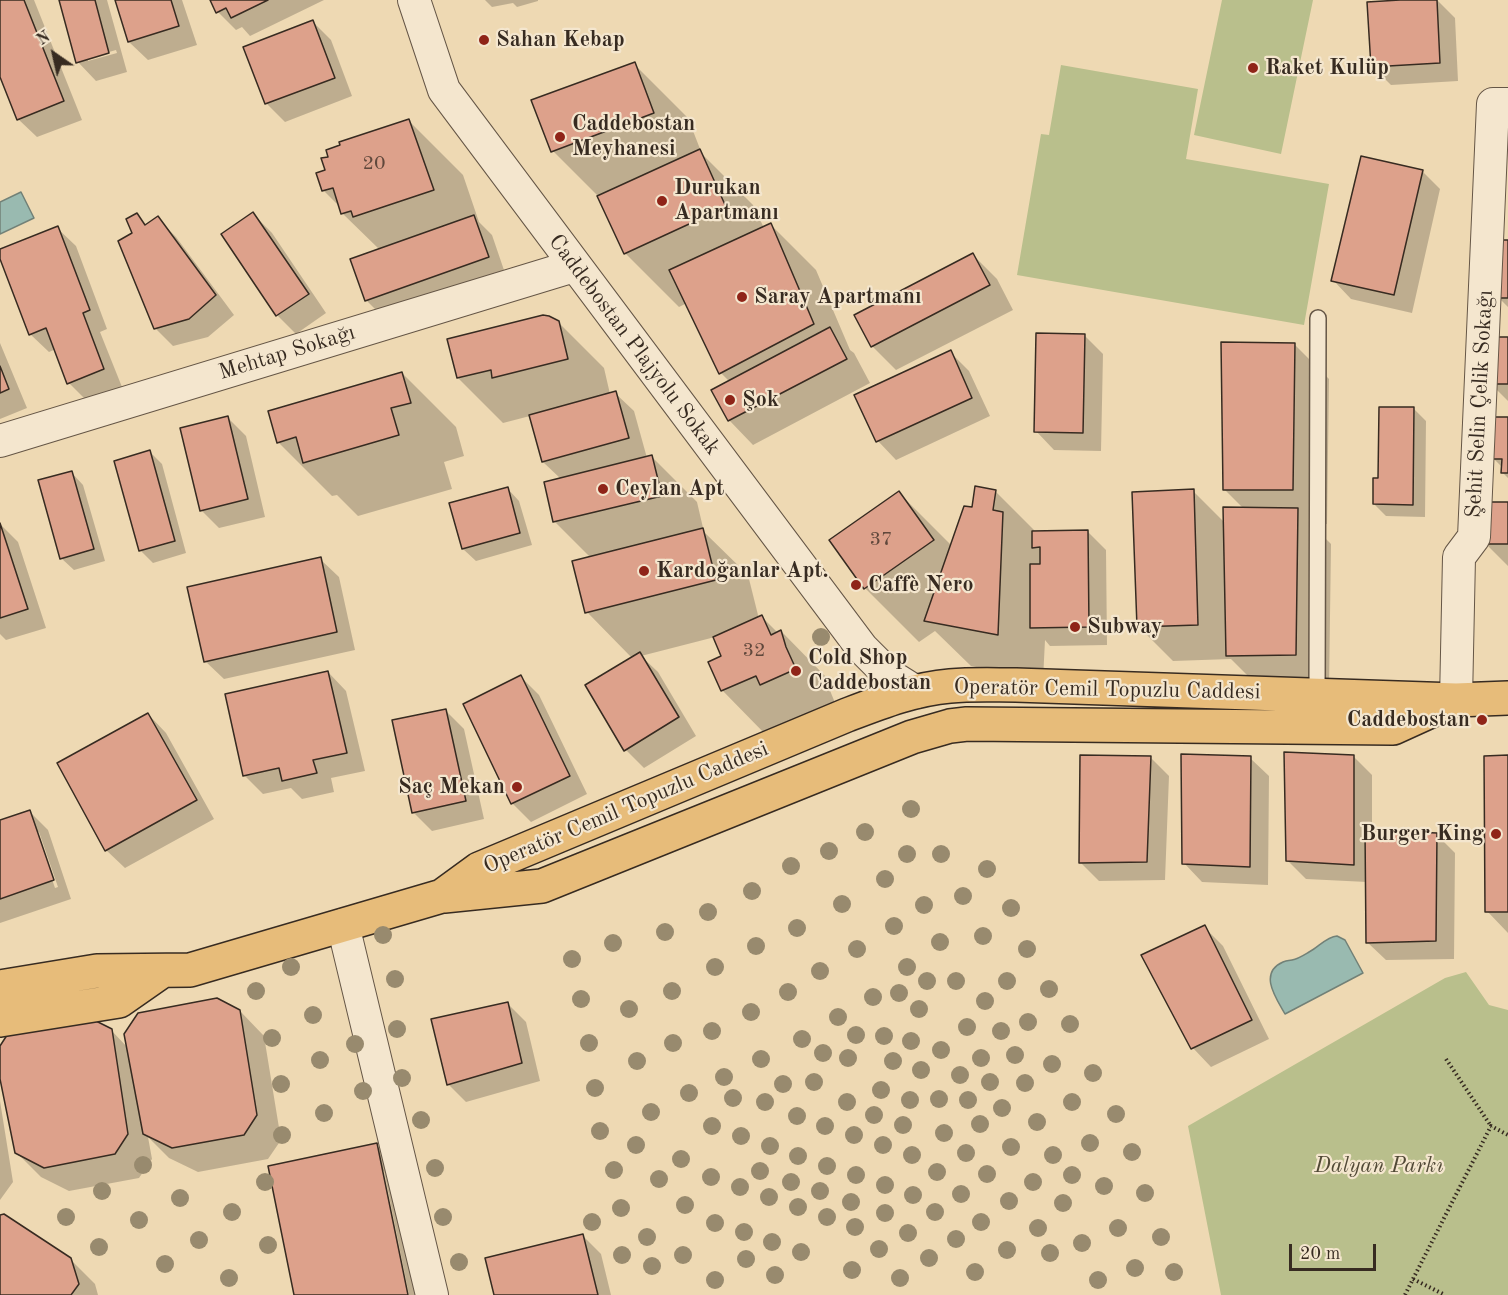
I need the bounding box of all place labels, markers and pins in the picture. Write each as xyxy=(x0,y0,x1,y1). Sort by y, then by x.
place label: Sahan Kebap xyxy=(496,27,625,53)
marker: Sahan Kebap xyxy=(477,33,491,47)
place label: Raket Kulüp xyxy=(1265,55,1389,81)
marker: Raket Kulüp xyxy=(1246,61,1260,75)
place label: Caddebostan Meyhanesi xyxy=(572,111,695,162)
marker: Caddebostan Meyhanesi xyxy=(553,130,567,144)
place label: Durukan Apartmanı xyxy=(674,175,779,226)
marker: Durukan Apartmanı xyxy=(655,194,669,208)
place label: Saray Apartmanı xyxy=(754,284,921,310)
marker: Saray Apartmanı xyxy=(735,290,749,304)
place label: Şok xyxy=(742,387,779,413)
marker: Şok xyxy=(723,393,737,407)
place label: Ceylan Apt xyxy=(615,476,724,502)
marker: Ceylan Apt xyxy=(596,482,610,496)
place label: Kardoğanlar Apt. xyxy=(656,558,829,584)
marker: Kardoğanlar Apt. xyxy=(637,564,651,578)
place label: Caffè Nero xyxy=(868,572,973,598)
marker: Caffè Nero xyxy=(849,578,863,592)
place label: Subway xyxy=(1087,614,1162,640)
marker: Subway xyxy=(1068,620,1082,634)
place label: Cold Shop Caddebostan xyxy=(808,645,931,696)
marker: Cold Shop Caddebostan xyxy=(789,664,803,678)
place label: Caddebostan xyxy=(1347,707,1470,733)
marker: Caddebostan xyxy=(1475,713,1489,727)
place label: Saç Mekan xyxy=(398,774,505,800)
marker: Saç Mekan xyxy=(510,780,524,794)
place label: Burger King xyxy=(1361,821,1484,847)
marker: Burger King xyxy=(1489,827,1503,841)

